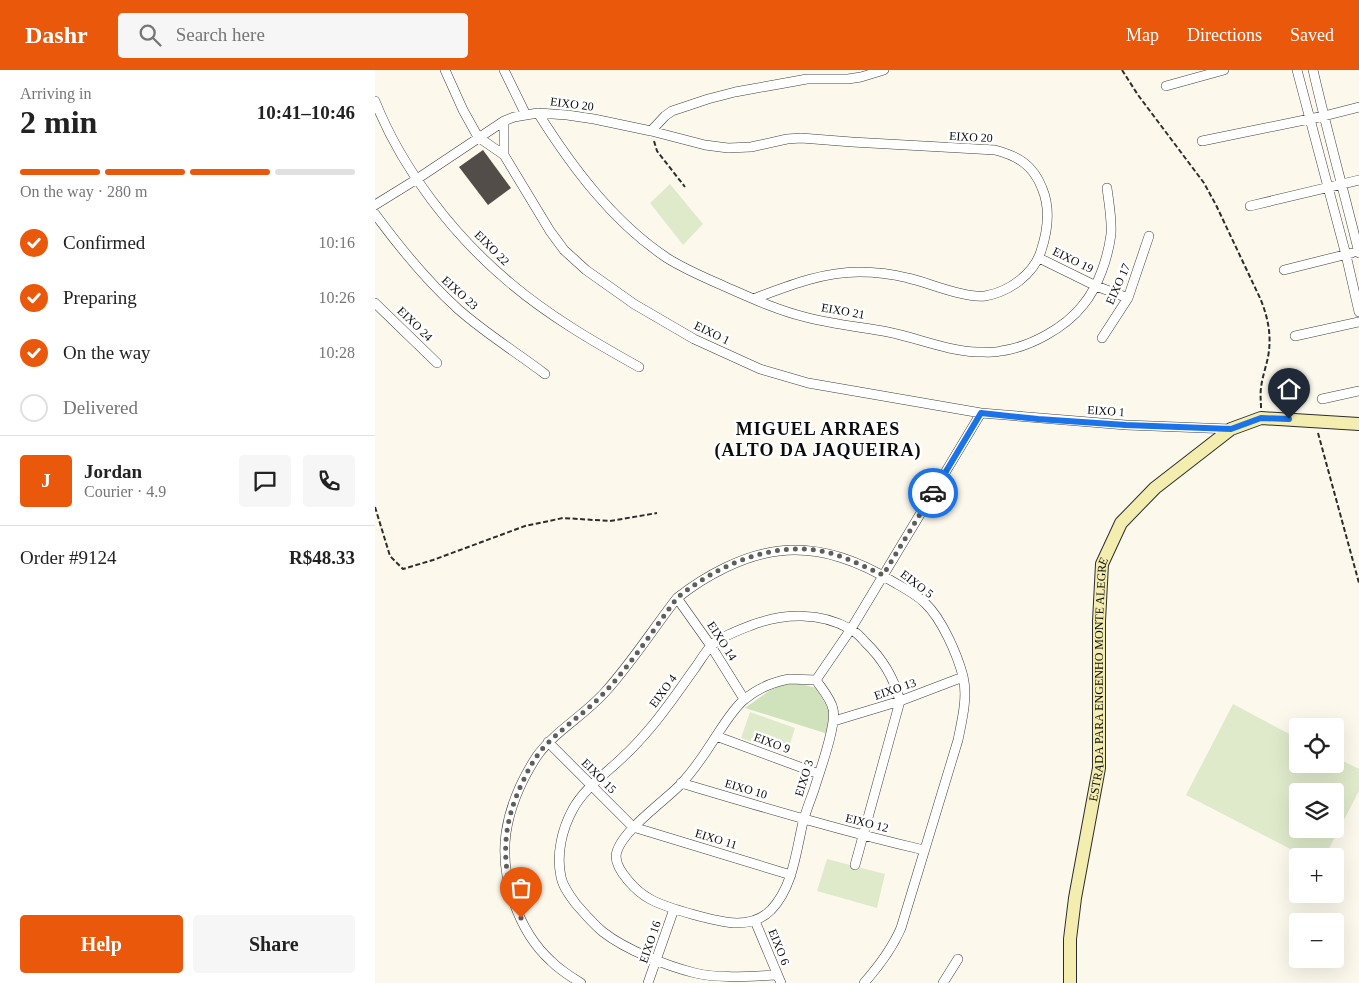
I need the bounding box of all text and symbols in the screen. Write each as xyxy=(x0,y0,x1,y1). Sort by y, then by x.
search box xyxy=(118,13,468,58)
icon: search xyxy=(136,21,164,49)
text: Dashr xyxy=(25,22,88,48)
text: Search here xyxy=(176,24,265,45)
text: Map xyxy=(1126,25,1159,45)
text: Directions xyxy=(1187,25,1262,45)
text: Saved xyxy=(1290,25,1334,45)
text: Arriving in xyxy=(20,85,92,102)
street label: EIXO 20 xyxy=(549,94,595,114)
text: 10:41–10:46 xyxy=(257,102,355,123)
text: 2 min xyxy=(20,104,97,140)
street label: EIXO 20 xyxy=(949,129,993,145)
text: On the way · 280 m xyxy=(20,183,148,200)
street label: EIXO 22 xyxy=(472,228,512,268)
icon: check xyxy=(20,229,48,257)
text: Confirmed xyxy=(63,232,145,253)
text: 10:16 xyxy=(319,234,355,251)
street label: EIXO 19 xyxy=(1050,244,1096,276)
street label: EIXO 17 xyxy=(1103,261,1133,307)
street label: EIXO 23 xyxy=(439,273,481,313)
icon: check xyxy=(20,284,48,312)
text: Preparing xyxy=(63,287,137,308)
text: 10:26 xyxy=(319,289,355,306)
street label: EIXO 21 xyxy=(820,300,866,322)
street label: EIXO 24 xyxy=(394,304,436,344)
street label: EIXO 1 xyxy=(692,318,732,348)
icon: check xyxy=(20,339,48,367)
text: On the way xyxy=(63,342,151,363)
text: 10:28 xyxy=(319,344,355,361)
pin xyxy=(1268,368,1310,419)
icon: home xyxy=(1275,375,1303,403)
text: Delivered xyxy=(63,397,138,418)
street label: EIXO 1 xyxy=(1087,403,1125,419)
district label: MIGUEL ARRAES (ALTO DA JAQUEIRA) xyxy=(714,419,922,461)
button: chat xyxy=(239,455,291,507)
button: phone xyxy=(303,455,355,507)
text: Jordan xyxy=(84,461,142,482)
courier xyxy=(908,468,958,518)
text: J xyxy=(41,470,51,491)
icon: car xyxy=(919,479,947,507)
text: Courier · 4.9 xyxy=(84,483,166,500)
text: Order #9124 xyxy=(20,547,117,568)
text: R$48.33 xyxy=(289,547,355,568)
street label: ESTRADA PARA ENGENHO MONTE ALEGRE xyxy=(1086,555,1111,802)
street label: EIXO 5 xyxy=(898,567,936,601)
street label: EIXO 14 xyxy=(704,619,740,663)
street label: EIXO 4 xyxy=(646,672,680,710)
street label: EIXO 13 xyxy=(872,675,918,703)
map controls xyxy=(1289,718,1344,968)
button: locate xyxy=(1289,718,1344,773)
street label: EIXO 9 xyxy=(752,730,792,756)
street label: EIXO 15 xyxy=(579,756,619,796)
street label: EIXO 3 xyxy=(792,758,816,798)
street label: EIXO 10 xyxy=(723,776,769,802)
button: layers xyxy=(1289,783,1344,838)
street label: EIXO 12 xyxy=(844,811,890,835)
street label: EIXO 11 xyxy=(693,826,739,852)
button: + xyxy=(1289,848,1344,903)
pin xyxy=(500,867,542,918)
icon: bag xyxy=(507,874,535,902)
button: − xyxy=(1289,913,1344,968)
button: Help xyxy=(20,915,183,973)
button: Share xyxy=(193,915,355,973)
street label: EIXO 16 xyxy=(636,919,664,965)
street label: EIXO 6 xyxy=(765,927,793,967)

